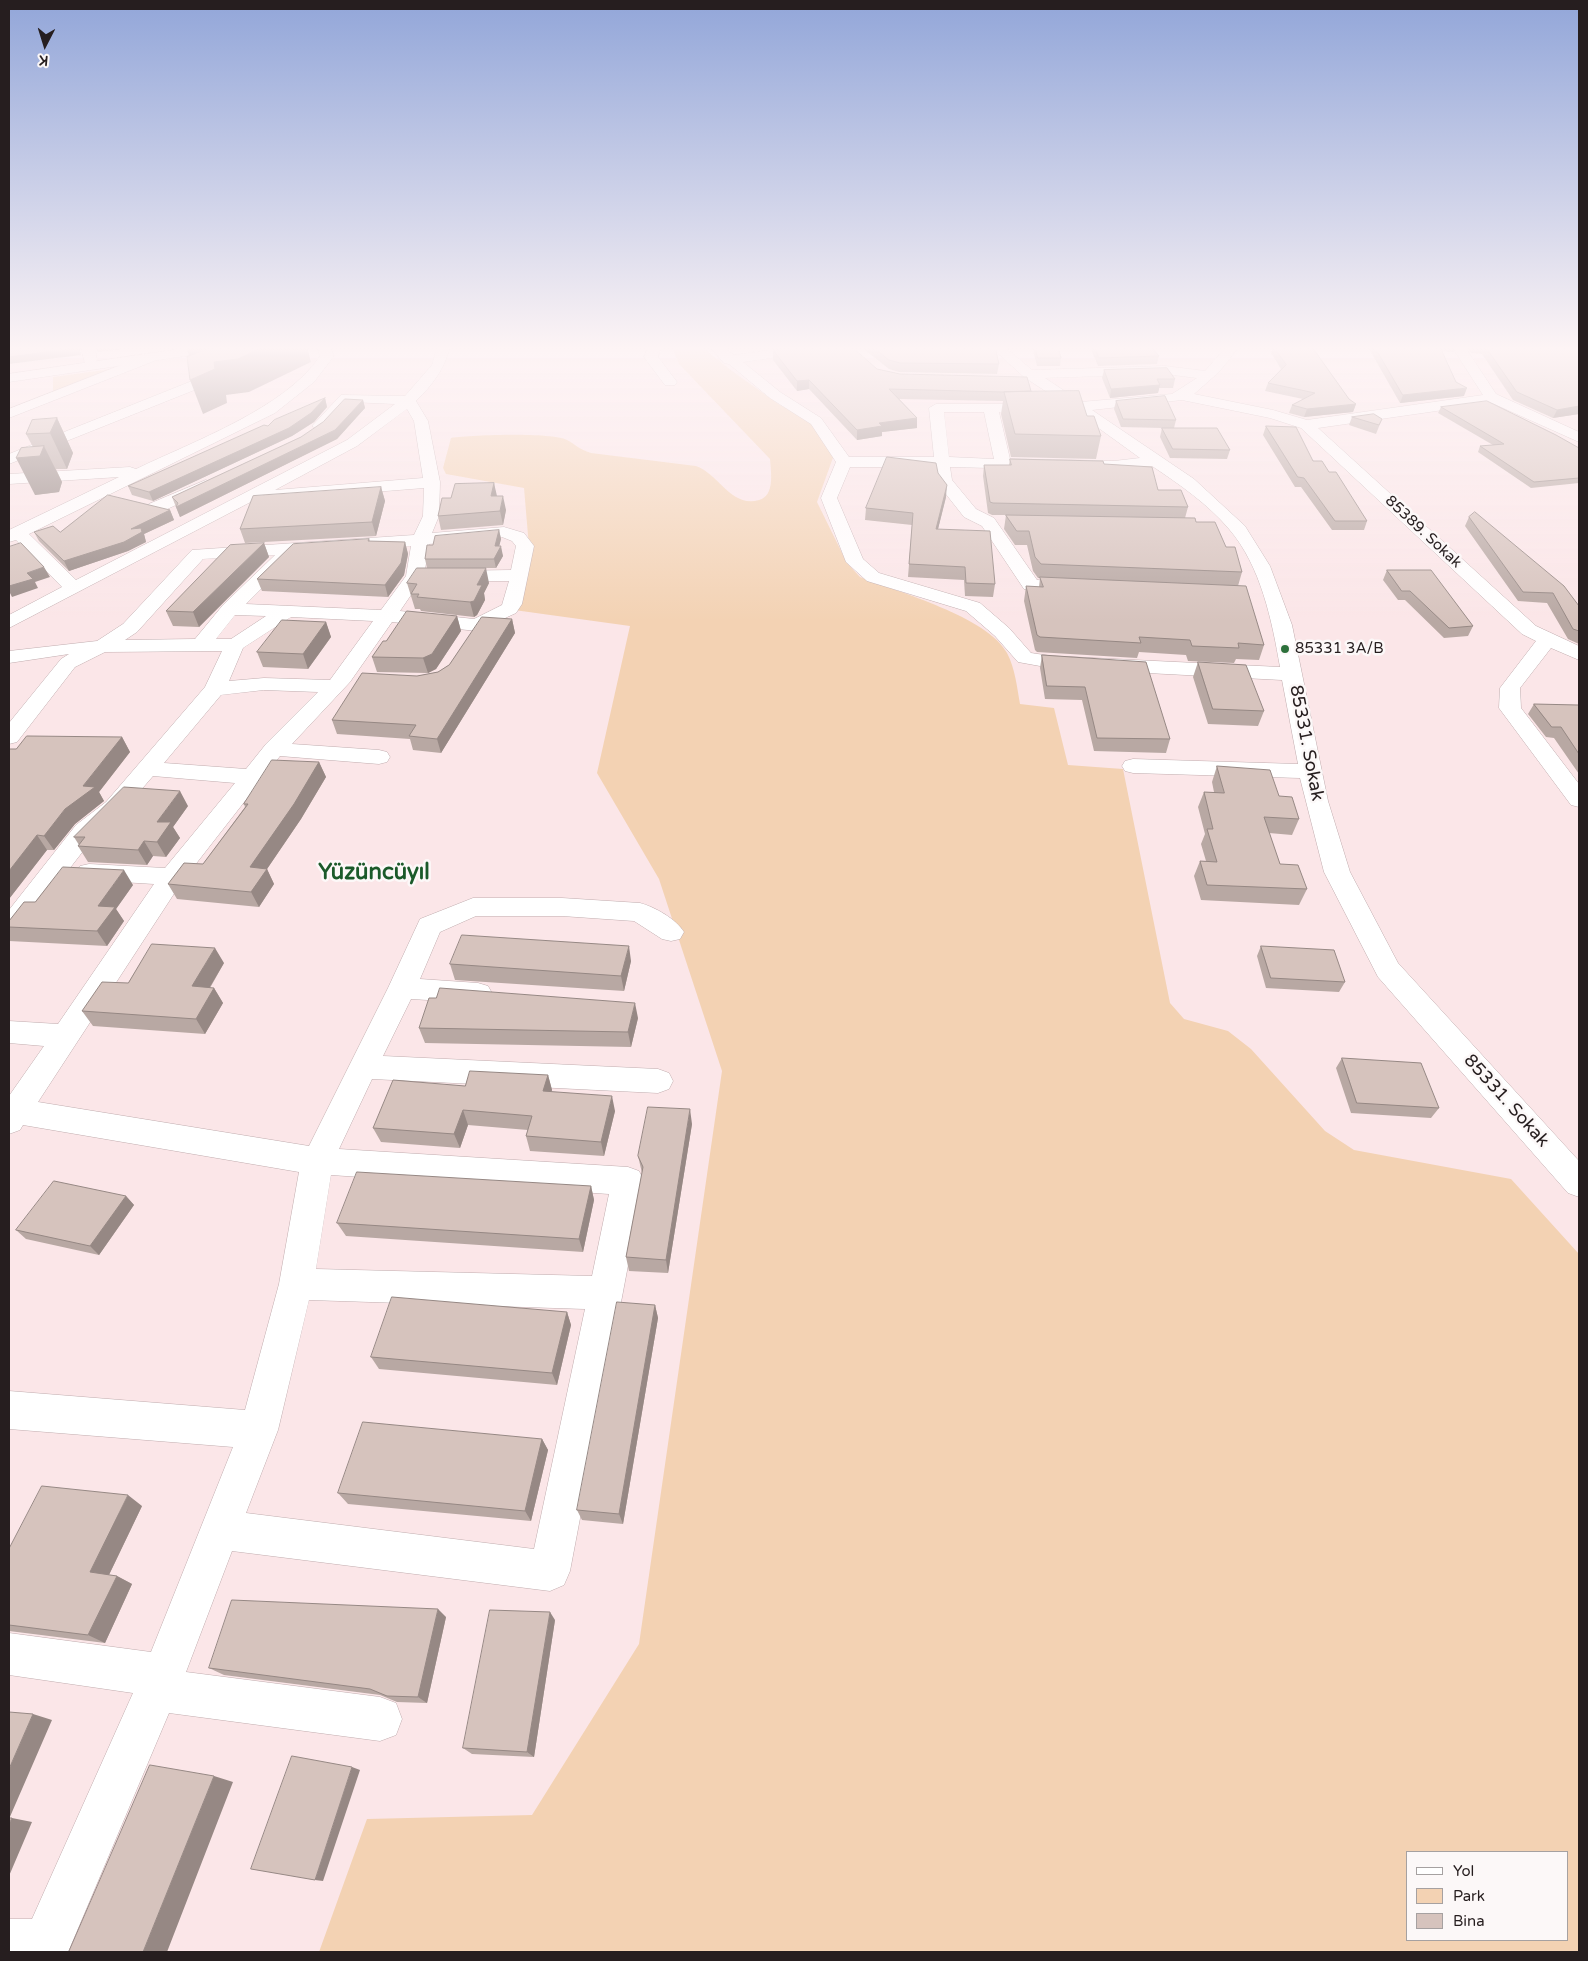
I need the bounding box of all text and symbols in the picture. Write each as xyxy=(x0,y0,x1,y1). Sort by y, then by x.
north arrow xyxy=(20,20,70,70)
text: K xyxy=(38,52,49,69)
street label: 85389. Sokak xyxy=(1381,492,1465,572)
place label: 85331 3A/B xyxy=(1295,640,1384,658)
marker: 85331 3A/B xyxy=(1279,643,1291,655)
street label: 85331. Sokak xyxy=(1284,683,1328,803)
district label: Yüzüncüyıl xyxy=(318,860,430,886)
street label: 85331. Sokak xyxy=(1459,1050,1553,1152)
legend xyxy=(1406,1851,1568,1941)
text: Yol xyxy=(1453,1862,1474,1880)
text: Park xyxy=(1453,1887,1485,1905)
text: Bina xyxy=(1453,1912,1485,1930)

